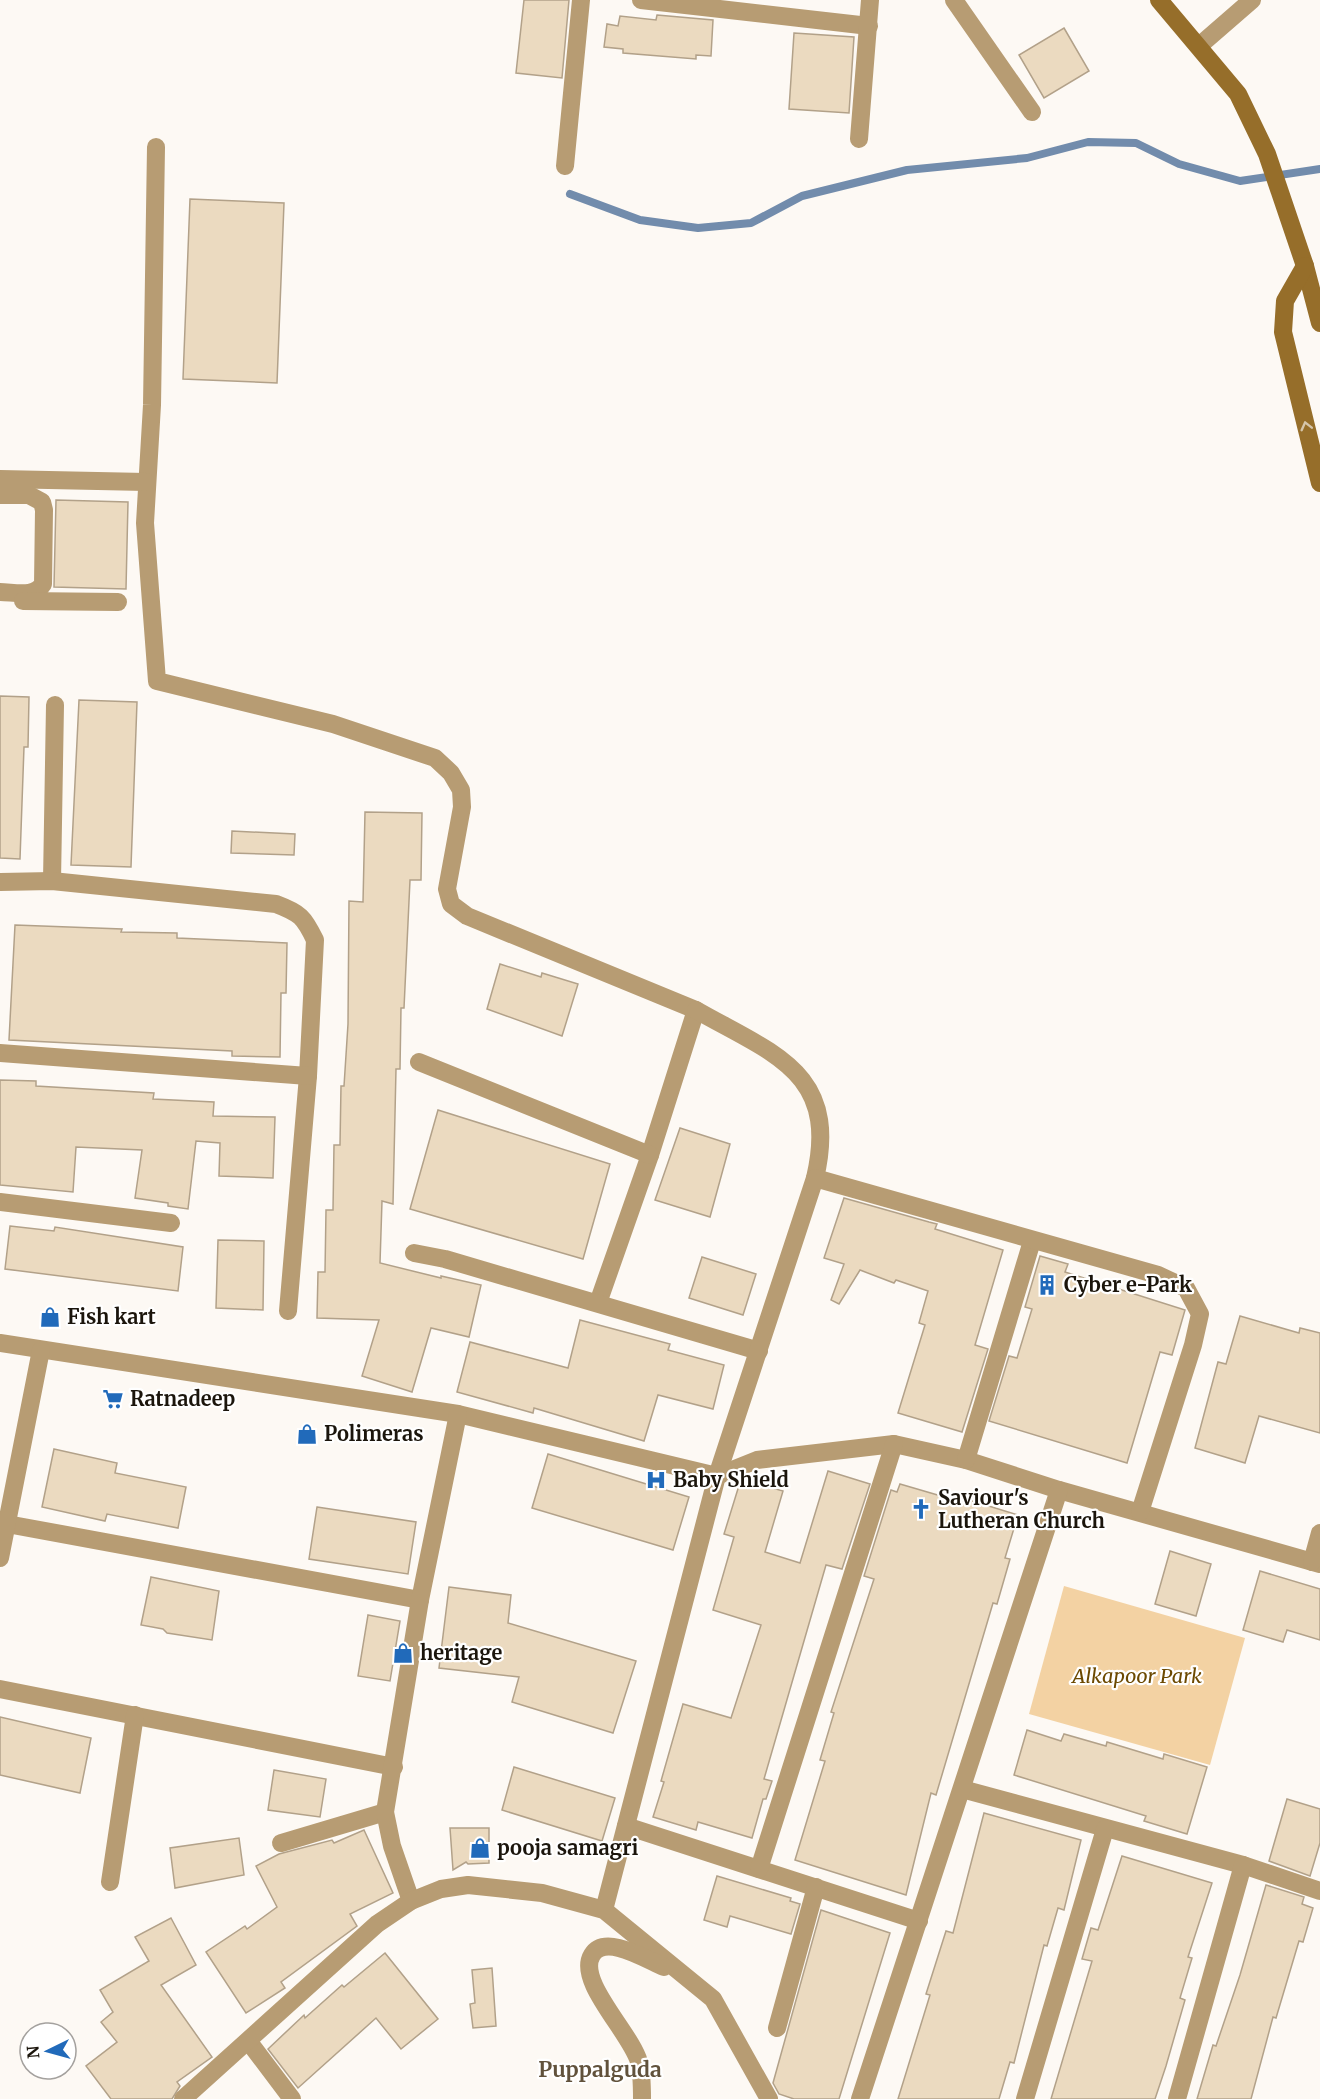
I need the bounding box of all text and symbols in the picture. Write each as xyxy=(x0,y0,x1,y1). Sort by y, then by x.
one-way arrow xyxy=(1301,421,1314,431)
place label: Cyber e-Park xyxy=(1064,1272,1192,1297)
building icon: Cyber e-Park xyxy=(1035,1273,1059,1297)
place label: Fish kart xyxy=(67,1304,156,1329)
shop icon: Fish kart xyxy=(38,1305,62,1329)
place label: Ratnadeep xyxy=(130,1386,236,1411)
supermarket icon: Ratnadeep xyxy=(101,1387,125,1411)
place label: Polimeras xyxy=(324,1421,423,1446)
shop icon: Polimeras xyxy=(295,1422,319,1446)
place label: Baby Shield xyxy=(673,1467,789,1492)
hospital icon: Baby Shield xyxy=(644,1468,668,1492)
place label: Saviour's Lutheran Church xyxy=(938,1485,1105,1533)
church icon: Saviour's Lutheran Church xyxy=(909,1497,933,1521)
place label: heritage xyxy=(420,1640,503,1665)
shop icon: heritage xyxy=(391,1641,415,1665)
park label: Alkapoor Park xyxy=(1070,1663,1202,1688)
place label: pooja samagri xyxy=(497,1835,638,1860)
shop icon: pooja samagri xyxy=(468,1836,492,1860)
north arrow xyxy=(18,2021,78,2081)
text: N xyxy=(23,2045,44,2059)
district label: Puppalguda xyxy=(538,2056,662,2083)

